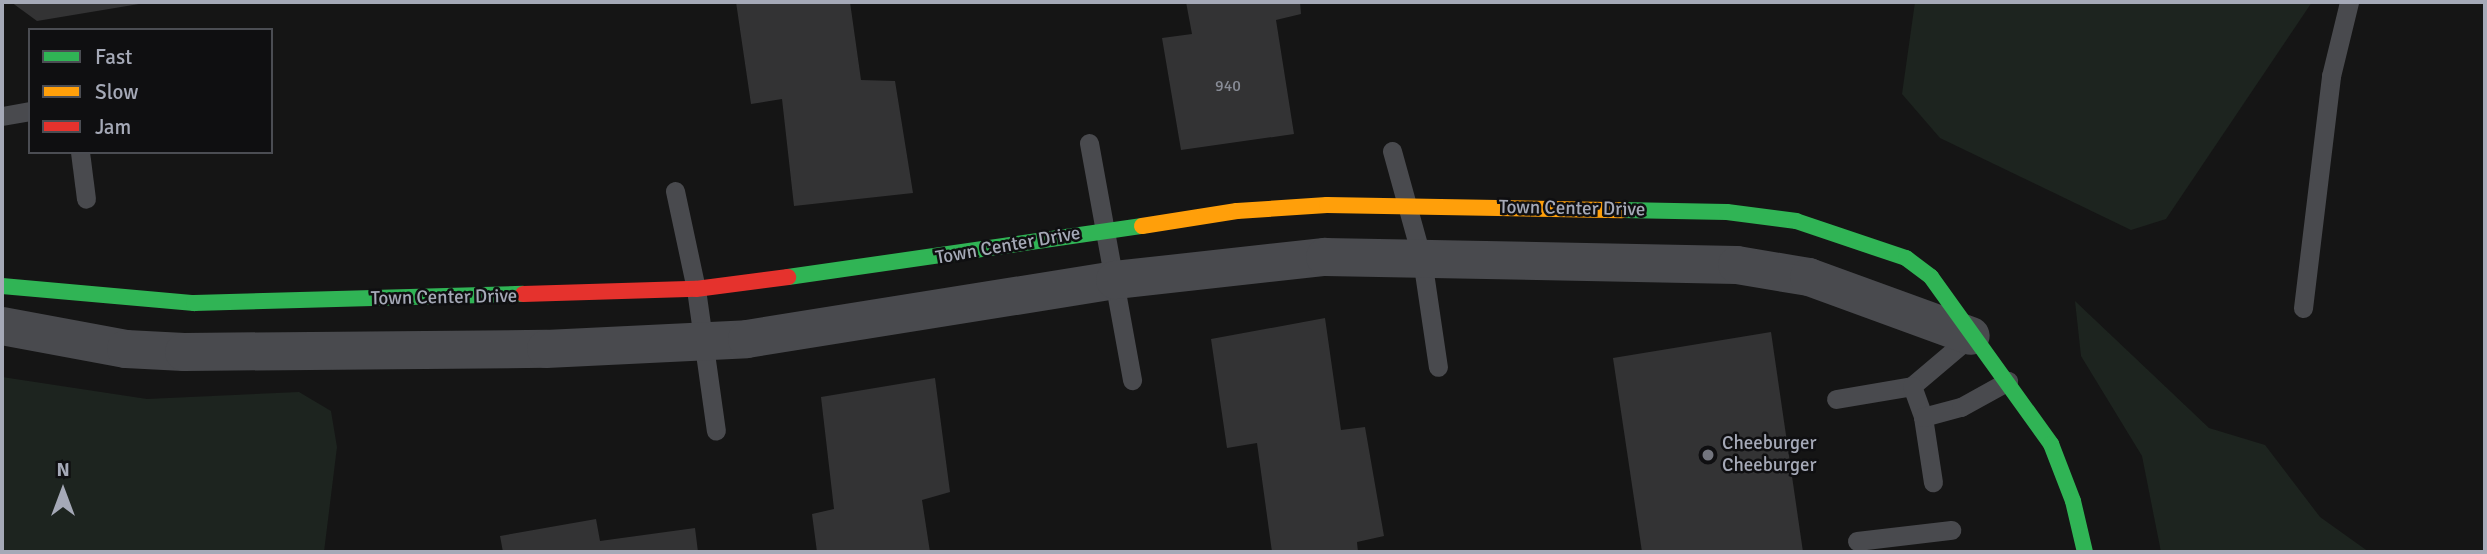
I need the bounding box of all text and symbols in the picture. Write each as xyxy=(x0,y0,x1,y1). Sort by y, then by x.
legend xyxy=(28,28,273,154)
text: Fast xyxy=(95,44,132,70)
house number: 940 xyxy=(1215,76,1241,96)
text: Slow xyxy=(95,79,139,105)
text: Jam xyxy=(95,114,131,140)
street label: Town Center Drive xyxy=(1499,196,1645,222)
street label: Town Center Drive xyxy=(934,222,1082,270)
street label: Town Center Drive xyxy=(371,285,517,311)
place label: Cheeburger Cheeburger xyxy=(1722,433,1817,477)
marker: Cheeburger Cheeburger xyxy=(1700,447,1716,463)
north arrow xyxy=(28,456,98,526)
text: N xyxy=(56,458,70,482)

